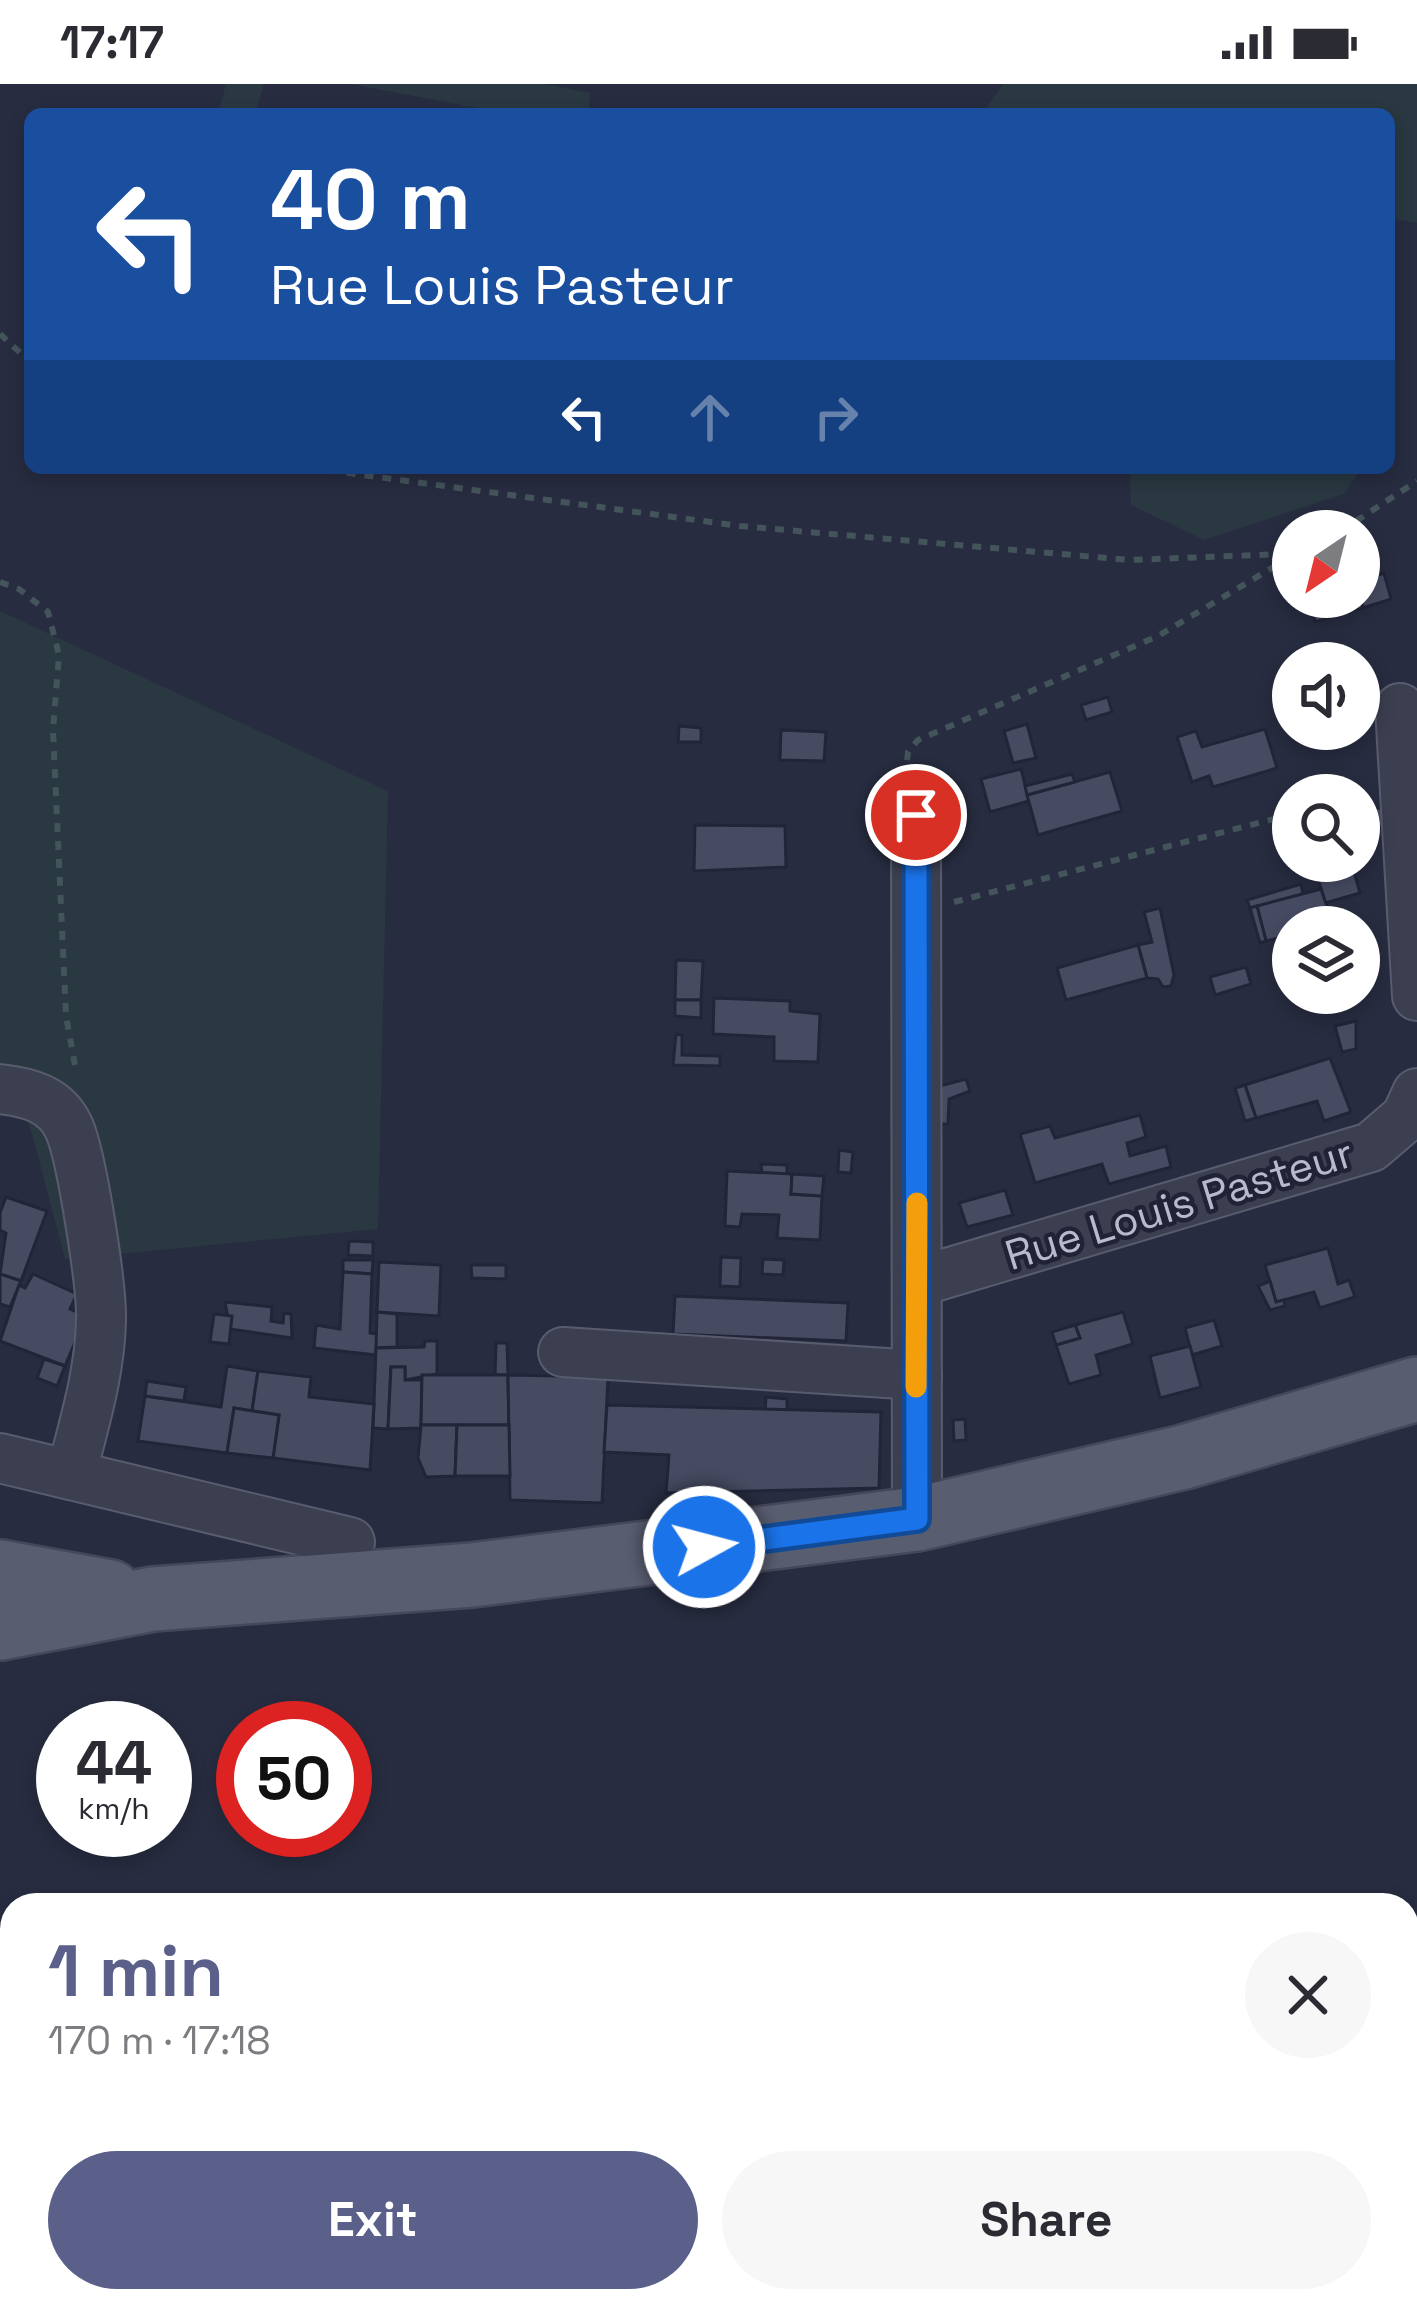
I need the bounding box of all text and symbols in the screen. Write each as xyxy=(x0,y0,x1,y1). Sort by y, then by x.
text: 17:17 xyxy=(60,14,164,71)
text: 40 m xyxy=(270,146,471,254)
icon: left xyxy=(72,156,228,312)
text: Rue Louis Pasteur xyxy=(270,251,734,320)
icon: left xyxy=(551,384,617,450)
icon: ahead xyxy=(677,384,743,450)
icon: right xyxy=(803,384,869,450)
north arrow xyxy=(1272,510,1380,618)
map controls xyxy=(1272,510,1380,1014)
button: sound xyxy=(1272,642,1380,750)
pin xyxy=(865,764,967,866)
button: search xyxy=(1272,774,1380,882)
icon: arrive xyxy=(883,782,949,848)
button: layers xyxy=(1272,906,1380,1014)
street label: Rue Louis Pasteur xyxy=(999,1126,1359,1282)
position arrow xyxy=(641,1484,767,1610)
speed limit sign: 50 xyxy=(216,1701,372,1857)
text: 44 xyxy=(76,1725,152,1802)
text: km/h xyxy=(78,1789,150,1828)
text: 1 min xyxy=(48,1925,224,2017)
button: close xyxy=(1245,1932,1371,2058)
text: 170 m · 17:18 xyxy=(48,2016,271,2065)
button: Exit xyxy=(48,2151,698,2289)
button: Share xyxy=(722,2151,1371,2289)

